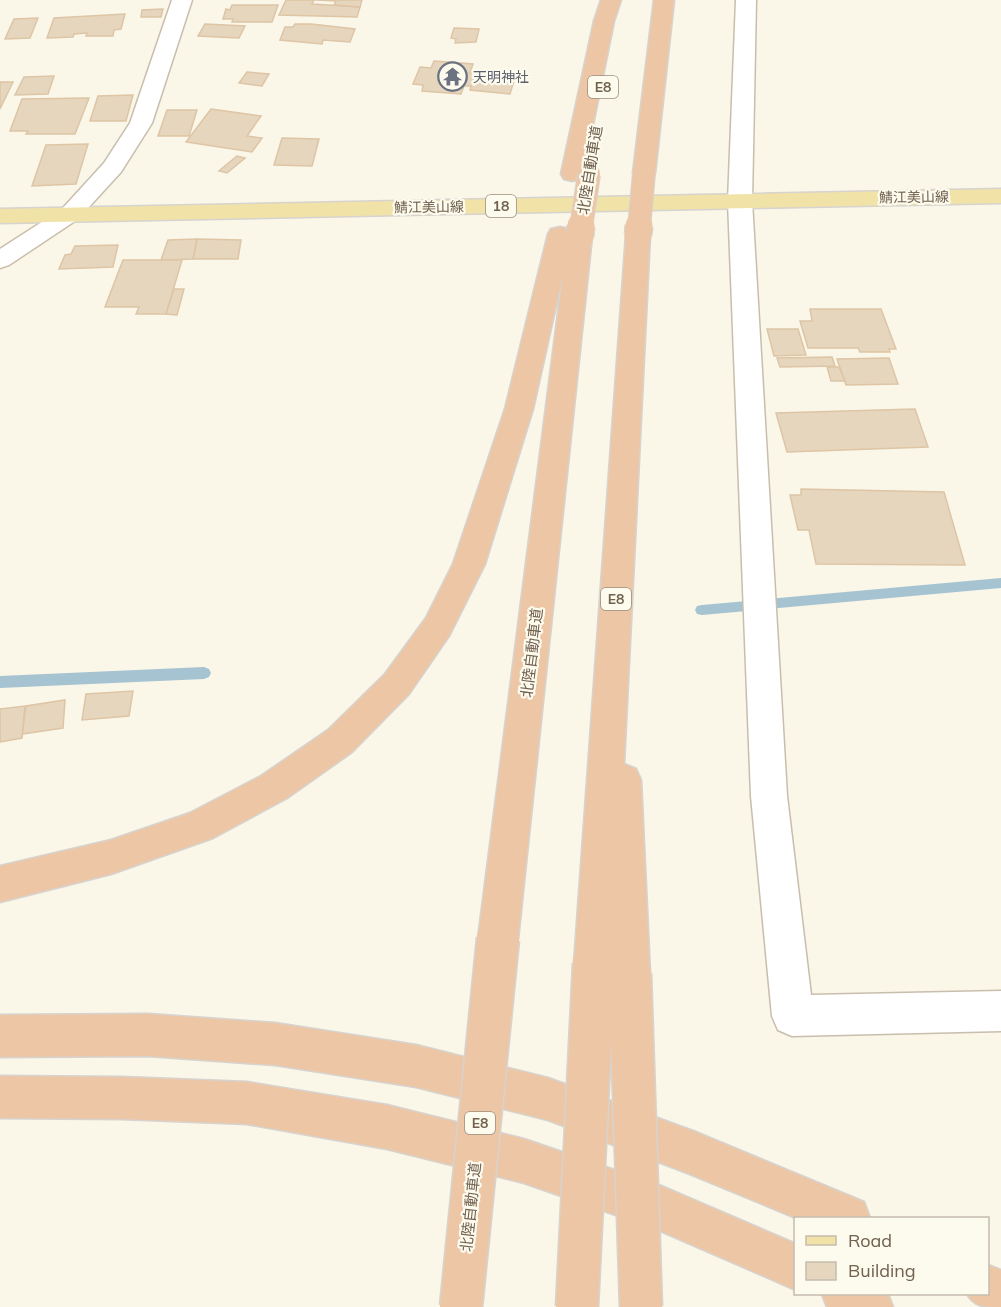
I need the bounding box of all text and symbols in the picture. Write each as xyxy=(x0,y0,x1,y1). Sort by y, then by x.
temple icon: 天明神社 xyxy=(436,61,468,93)
place label: 天明神社 xyxy=(473,68,529,86)
road number: E8 xyxy=(588,76,618,98)
street label: 北陸自動車道 xyxy=(573,124,606,216)
street label: 鯖江美山線 xyxy=(879,187,949,207)
road number: 18 xyxy=(486,195,516,217)
street label: 鯖江美山線 xyxy=(394,197,464,217)
road number: E8 xyxy=(601,588,631,610)
street label: 北陸自動車道 xyxy=(517,607,546,699)
road number: E8 xyxy=(465,1112,495,1134)
street label: 北陸自動車道 xyxy=(456,1161,485,1253)
legend xyxy=(794,1217,989,1295)
text: Road xyxy=(848,1229,892,1252)
text: Building xyxy=(848,1259,916,1282)

